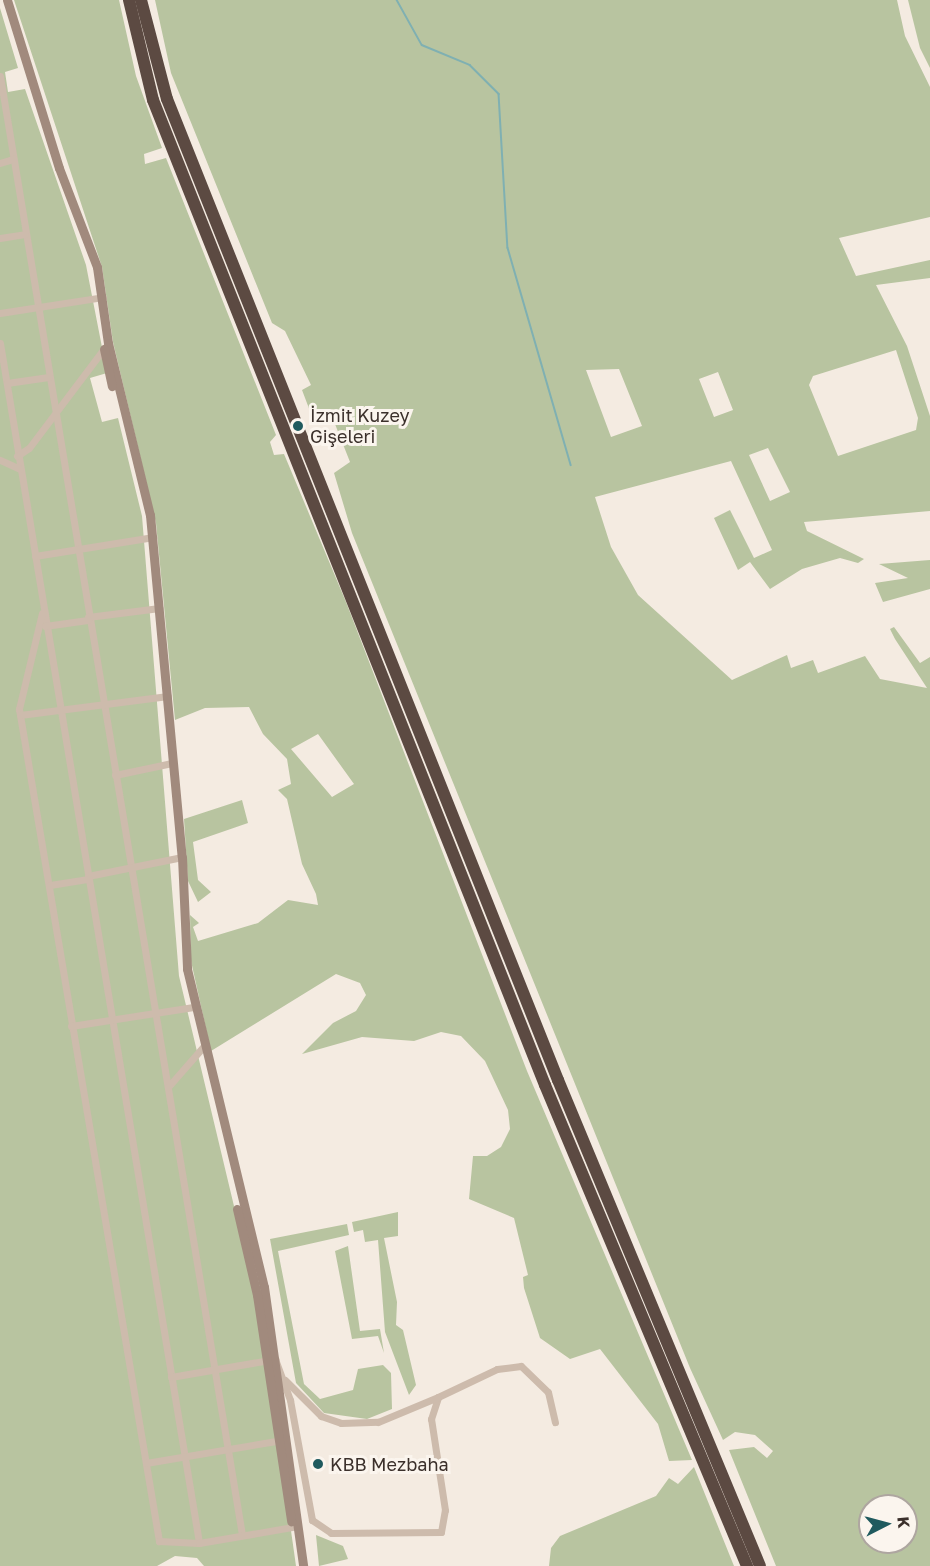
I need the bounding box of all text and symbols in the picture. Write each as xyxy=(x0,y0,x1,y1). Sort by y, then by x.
place label: İzmit Kuzey Gişeleri xyxy=(310,405,410,448)
marker: İzmit Kuzey Gişeleri xyxy=(291,419,305,433)
place label: KBB Mezbaha xyxy=(330,1453,449,1475)
marker: KBB Mezbaha xyxy=(311,1457,325,1471)
north arrow xyxy=(858,1494,918,1554)
text: K xyxy=(893,1516,914,1529)

